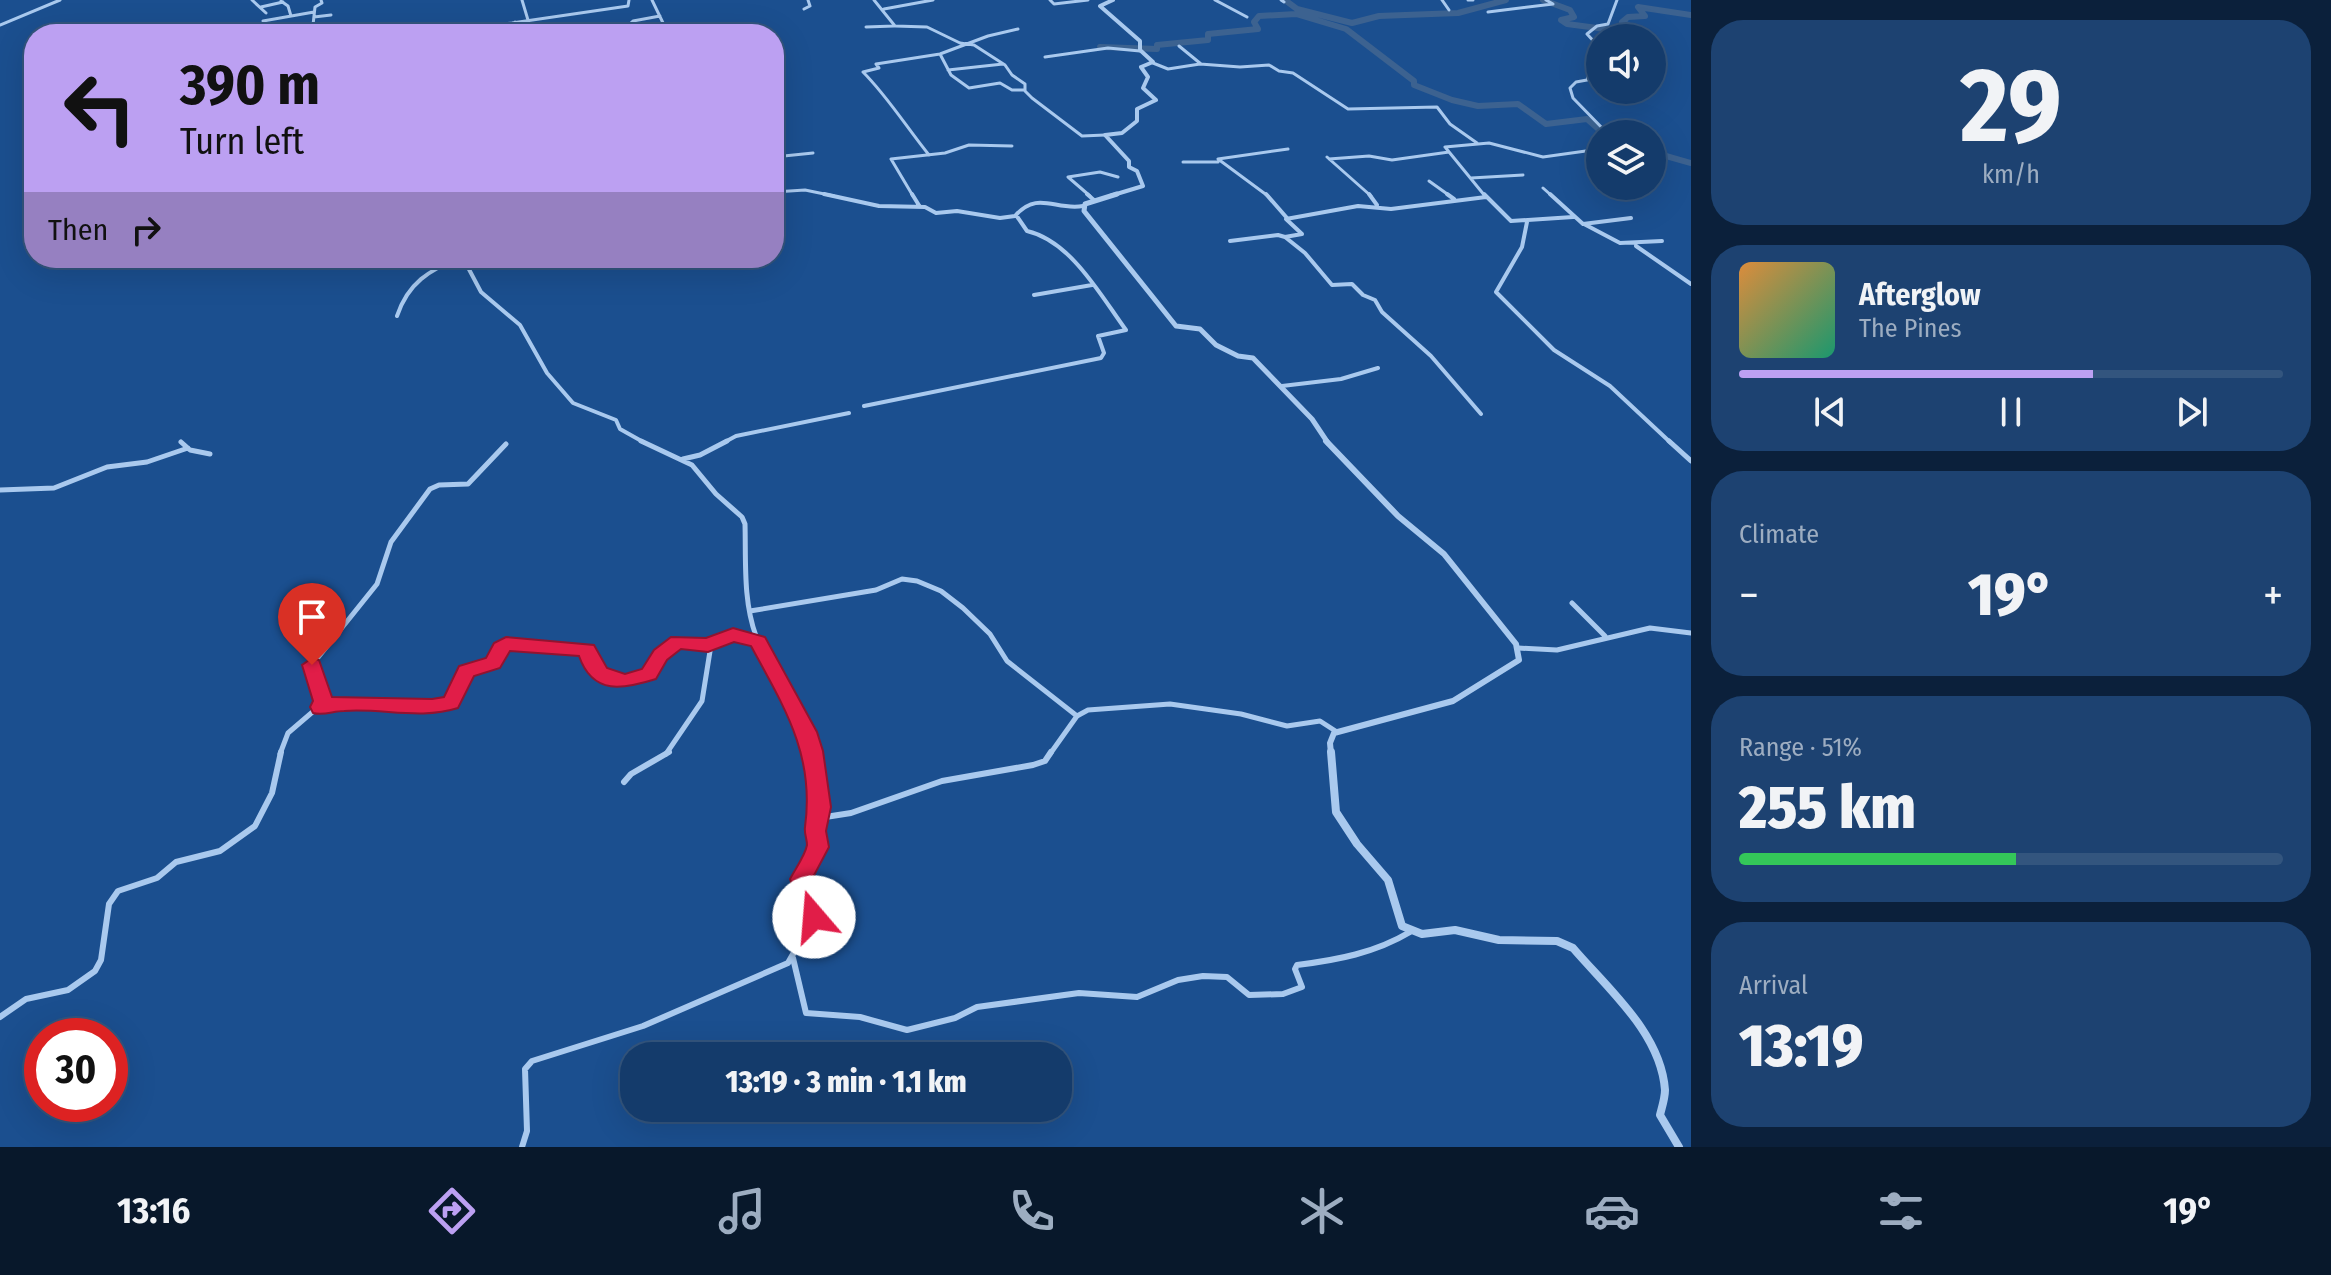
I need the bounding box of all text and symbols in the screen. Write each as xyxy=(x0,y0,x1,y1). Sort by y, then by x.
map controls xyxy=(1586,24,1666,200)
button: sound xyxy=(1586,24,1666,104)
text: 29 xyxy=(1960,44,2062,169)
text: 390 m xyxy=(180,52,320,119)
icon: left xyxy=(48,56,152,160)
text: Turn left xyxy=(180,120,304,164)
button: layers xyxy=(1586,120,1666,200)
text: km/h xyxy=(1982,159,2040,190)
icon: right xyxy=(124,208,168,252)
text: Then xyxy=(48,212,108,248)
text: Afterglow xyxy=(1859,277,1981,313)
text: The Pines xyxy=(1859,313,1962,344)
icon: previous xyxy=(1808,390,1852,434)
icon: pause xyxy=(1989,390,2033,434)
icon: next xyxy=(2170,390,2214,434)
text: Climate xyxy=(1739,519,1819,550)
text: 19° xyxy=(1968,559,2054,631)
text: − xyxy=(1739,569,1759,622)
text: + xyxy=(2263,569,2283,622)
pin xyxy=(278,583,346,665)
icon: arrive xyxy=(290,595,334,639)
text: Range · 51% xyxy=(1739,732,1862,763)
text: 255 km xyxy=(1739,772,1916,844)
position arrow xyxy=(772,875,856,959)
text: Arrival xyxy=(1739,970,1808,1001)
text: 13:19 xyxy=(1739,1010,1863,1082)
speed limit sign: 30 xyxy=(24,1018,128,1122)
text: 13:19 · 3 min · 1.1 km xyxy=(725,1064,967,1100)
icon: directions xyxy=(424,1183,480,1239)
icon: music xyxy=(714,1183,770,1239)
icon: phone xyxy=(1004,1183,1060,1239)
icon: climate xyxy=(1294,1183,1350,1239)
icon: car xyxy=(1584,1183,1640,1239)
icon: filters xyxy=(1873,1183,1929,1239)
text: 13:16 xyxy=(117,1189,190,1233)
text: 19° xyxy=(2163,1189,2214,1233)

